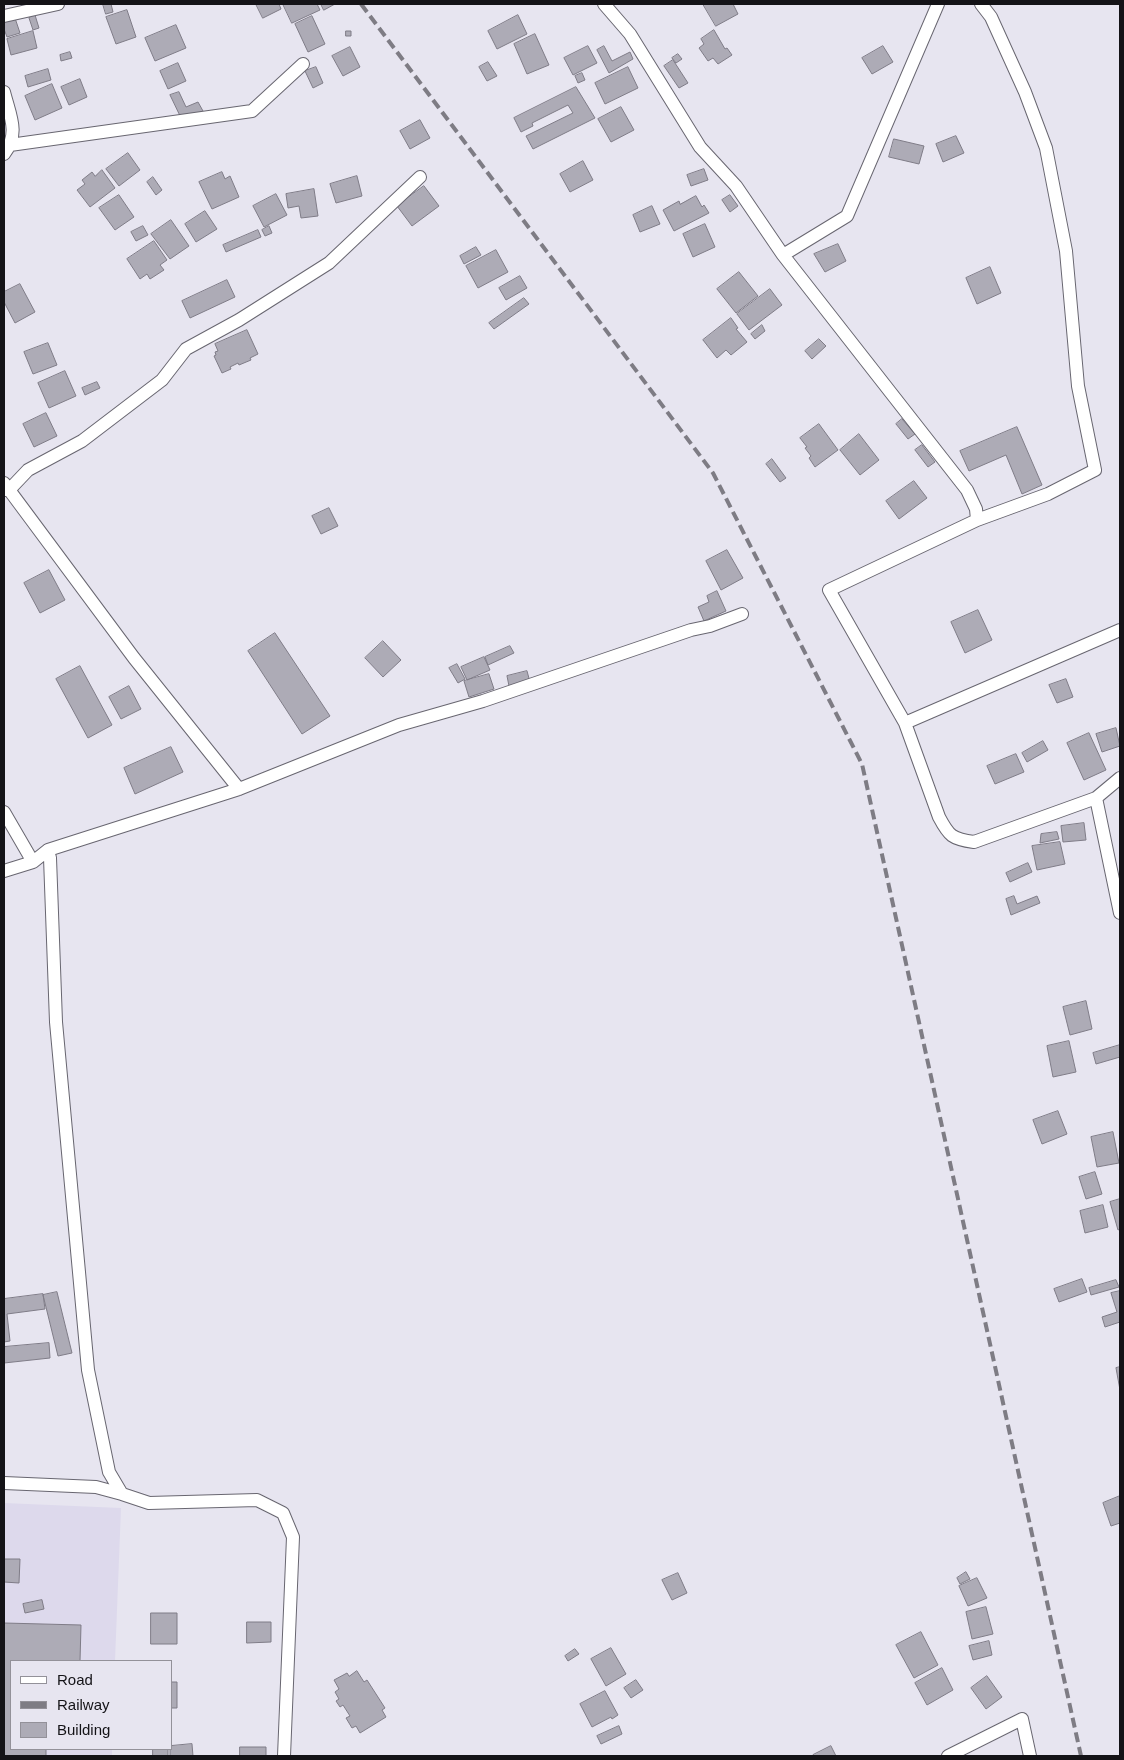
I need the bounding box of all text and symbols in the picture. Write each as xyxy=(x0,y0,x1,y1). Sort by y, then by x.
legend xyxy=(10,1660,172,1750)
text: Road xyxy=(57,1671,93,1688)
text: Railway xyxy=(57,1696,110,1713)
text: Building xyxy=(57,1721,110,1738)

